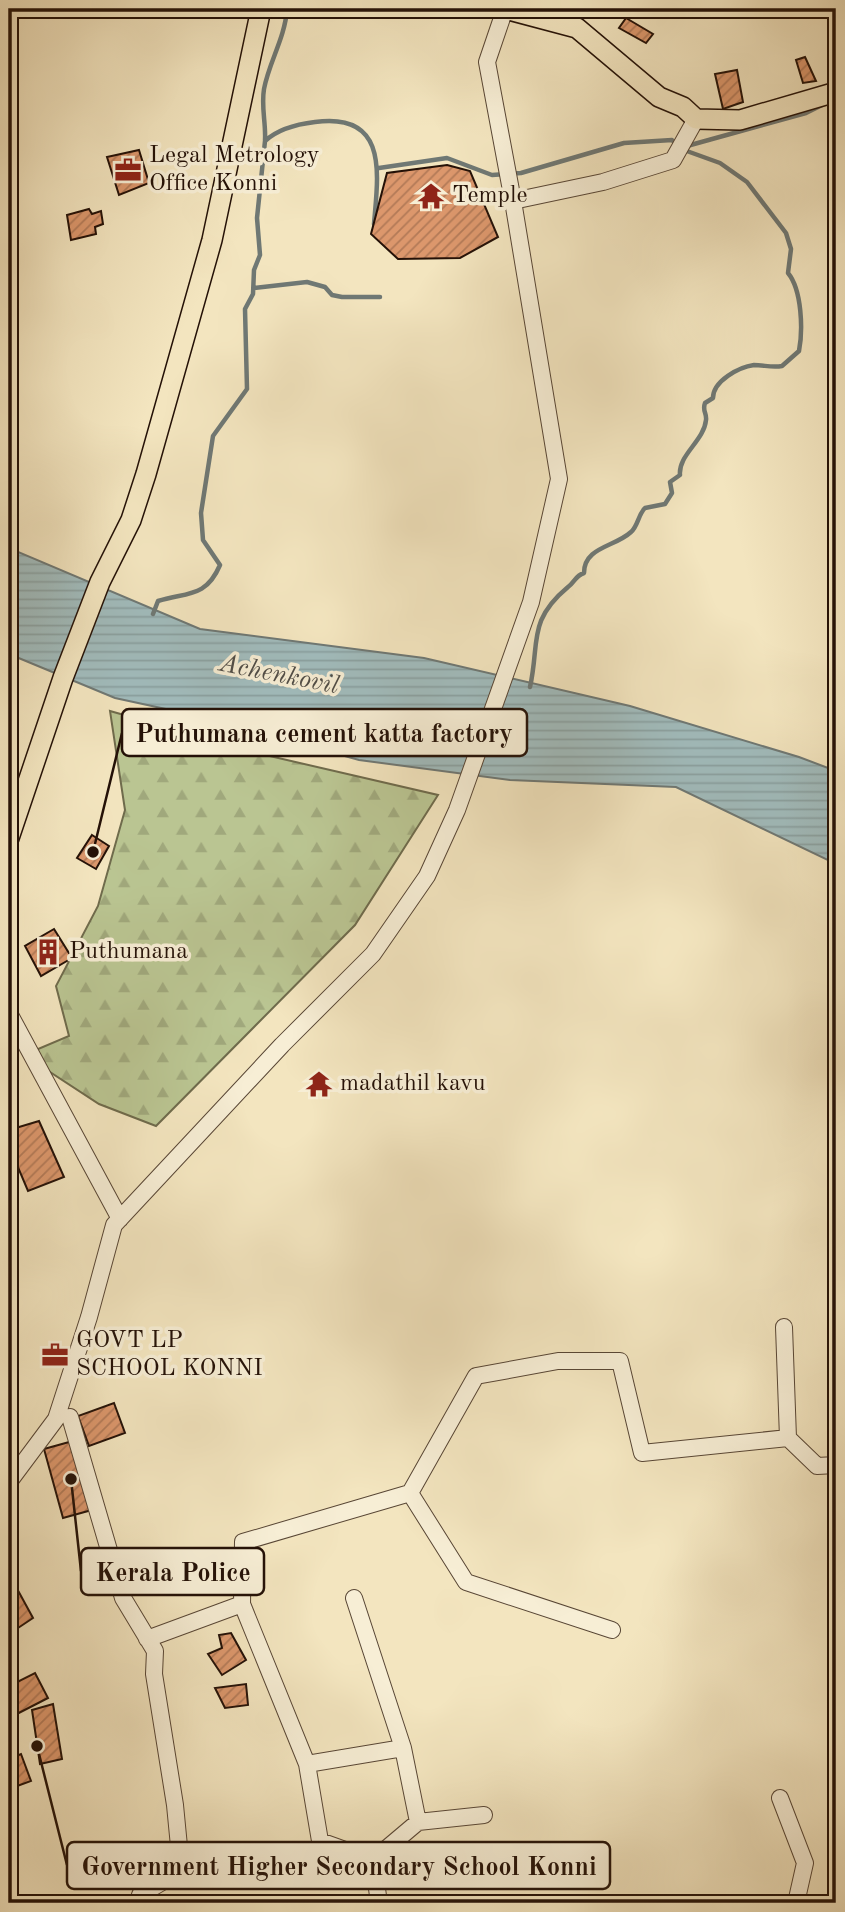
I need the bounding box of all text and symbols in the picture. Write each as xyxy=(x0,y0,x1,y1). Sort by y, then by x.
place label: Legal Metrology Office Konni xyxy=(149,144,320,196)
office icon: Legal Metrology Office Konni xyxy=(113,155,143,185)
temple icon: Temple xyxy=(416,181,446,211)
place label: Temple xyxy=(452,184,528,208)
water label: Achenkovil xyxy=(215,650,342,699)
callout: Puthumana cement katta factory xyxy=(122,709,527,756)
text: Puthumana cement katta factory xyxy=(135,722,513,748)
building icon: Puthumana xyxy=(33,937,63,967)
place label: Puthumana xyxy=(69,940,188,964)
temple icon: madathil kavu xyxy=(304,1069,334,1099)
place label: madathil kavu xyxy=(340,1072,486,1096)
place label: GOVT LP SCHOOL KONNI xyxy=(76,1329,263,1381)
office icon: GOVT LP SCHOOL KONNI xyxy=(40,1340,70,1370)
callout: Kerala Police xyxy=(81,1548,264,1595)
text: Kerala Police xyxy=(95,1561,251,1587)
callout: Government Higher Secondary School Konni xyxy=(67,1842,610,1889)
text: Government Higher Secondary School Konni xyxy=(81,1855,597,1881)

